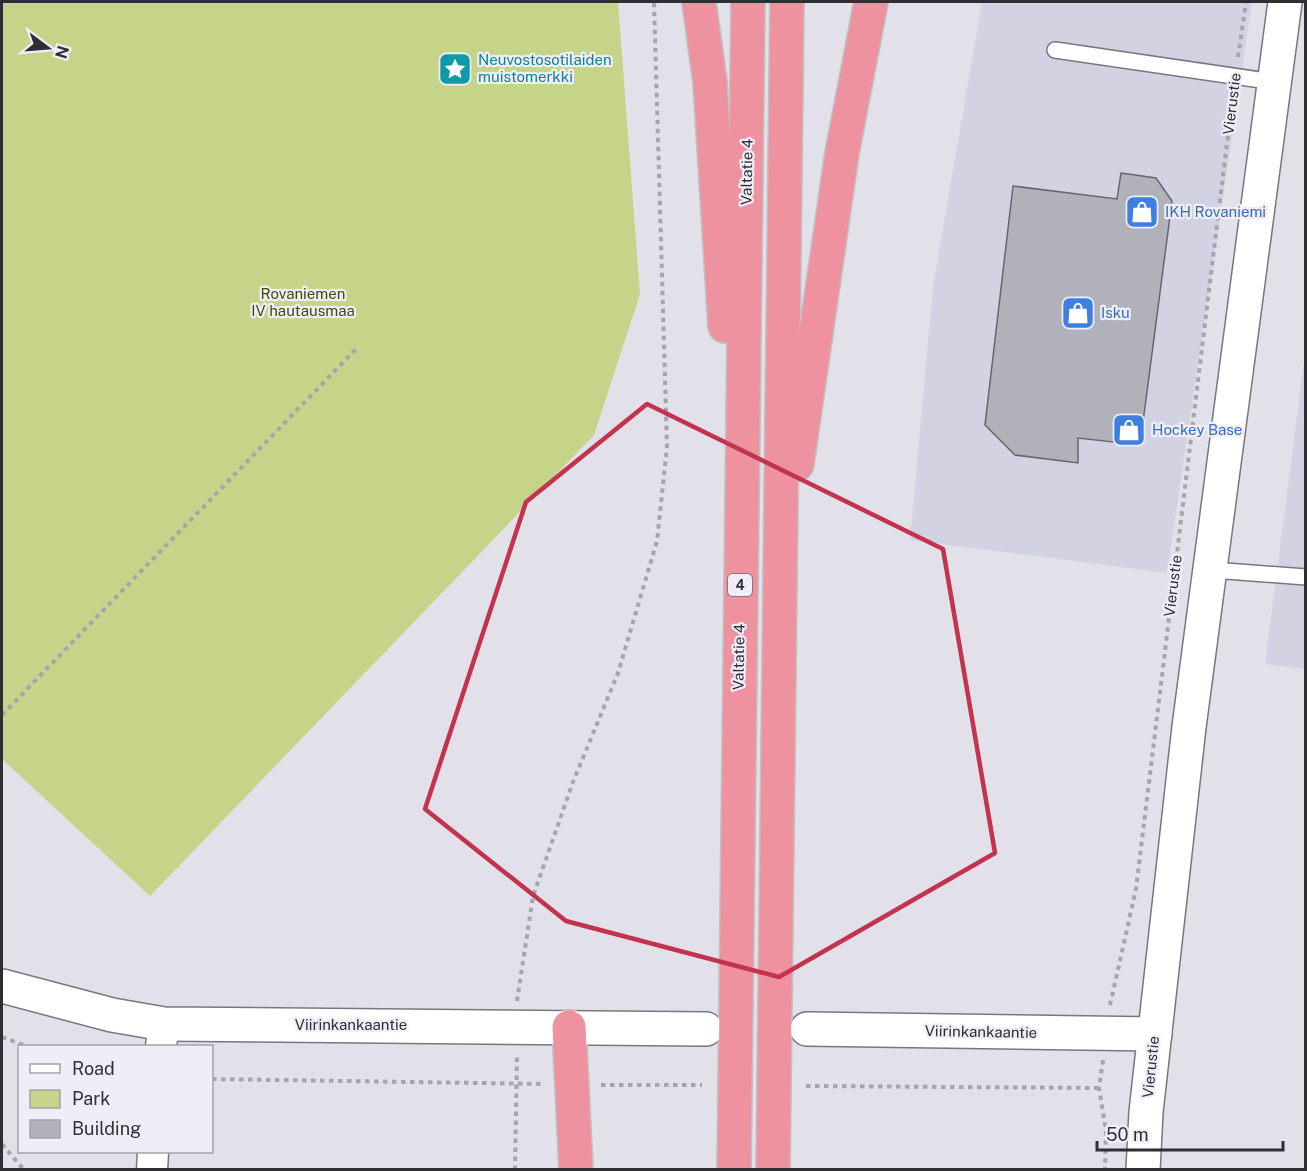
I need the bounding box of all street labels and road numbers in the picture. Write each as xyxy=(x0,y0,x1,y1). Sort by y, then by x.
street label: Vierustie xyxy=(1219,72,1244,136)
street label: Valtatie 4 xyxy=(737,139,756,205)
street label: Vierustie xyxy=(1160,554,1185,618)
road number: 4 xyxy=(728,574,752,596)
street label: Valtatie 4 xyxy=(729,624,748,690)
street label: Viirinkankaantie xyxy=(295,1016,407,1033)
street label: Viirinkankaantie xyxy=(925,1022,1037,1041)
street label: Vierustie xyxy=(1139,1035,1162,1099)

